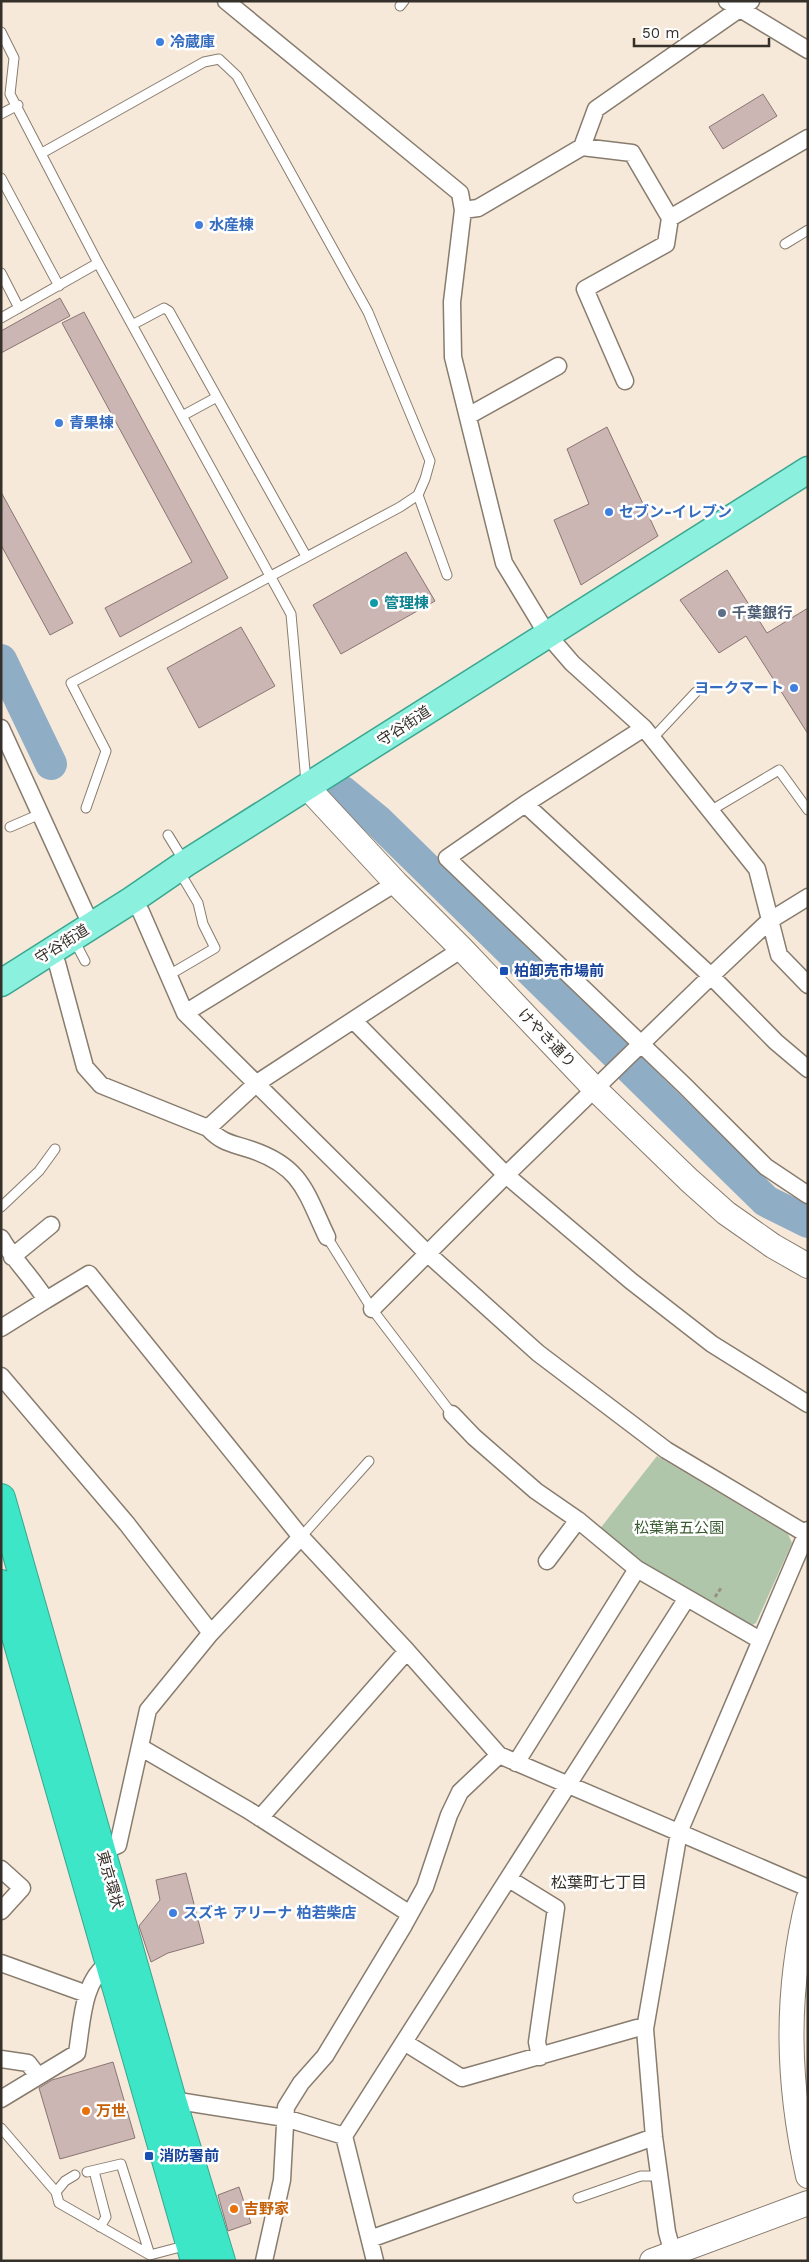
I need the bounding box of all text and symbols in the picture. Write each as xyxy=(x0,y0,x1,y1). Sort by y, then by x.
scale bar xyxy=(634,15,769,47)
text: 50 m xyxy=(642,24,679,42)
place label: 冷蔵庫 xyxy=(170,33,215,51)
marker: 冷蔵庫 xyxy=(154,36,166,48)
place label: 水産棟 xyxy=(209,216,254,234)
marker: 水産棟 xyxy=(193,219,205,231)
place label: 青果棟 xyxy=(69,414,114,432)
marker: 青果棟 xyxy=(53,417,65,429)
place label: セブン-イレブン xyxy=(619,503,732,521)
marker: セブン-イレブン xyxy=(603,506,615,518)
place label: 管理棟 xyxy=(384,594,429,612)
marker: 管理棟 xyxy=(368,597,380,609)
place label: 千葉銀行 xyxy=(732,604,792,622)
marker: 千葉銀行 xyxy=(716,607,728,619)
place label: ヨークマート xyxy=(694,679,784,697)
marker: ヨークマート xyxy=(788,682,800,694)
street label: 守谷街道 xyxy=(374,702,434,750)
street label: 守谷街道 xyxy=(32,920,92,968)
place label: 柏卸売市場前 xyxy=(514,962,604,980)
marker: 柏卸売市場前 xyxy=(498,965,510,977)
street label: けやき通り xyxy=(514,1005,580,1071)
park label: 松葉第五公園 xyxy=(634,1519,724,1537)
street label: 東京環状 xyxy=(93,1849,127,1911)
district label: 松葉町七丁目 xyxy=(551,1873,647,1892)
place label: スズキ アリーナ 柏若柴店 xyxy=(183,1904,357,1922)
marker: スズキ アリーナ 柏若柴店 xyxy=(167,1907,179,1919)
place label: 万世 xyxy=(96,2102,126,2120)
marker: 万世 xyxy=(80,2105,92,2117)
place label: 消防署前 xyxy=(159,2147,219,2165)
marker: 消防署前 xyxy=(143,2150,155,2162)
place label: 吉野家 xyxy=(244,2200,289,2218)
marker: 吉野家 xyxy=(228,2203,240,2215)

